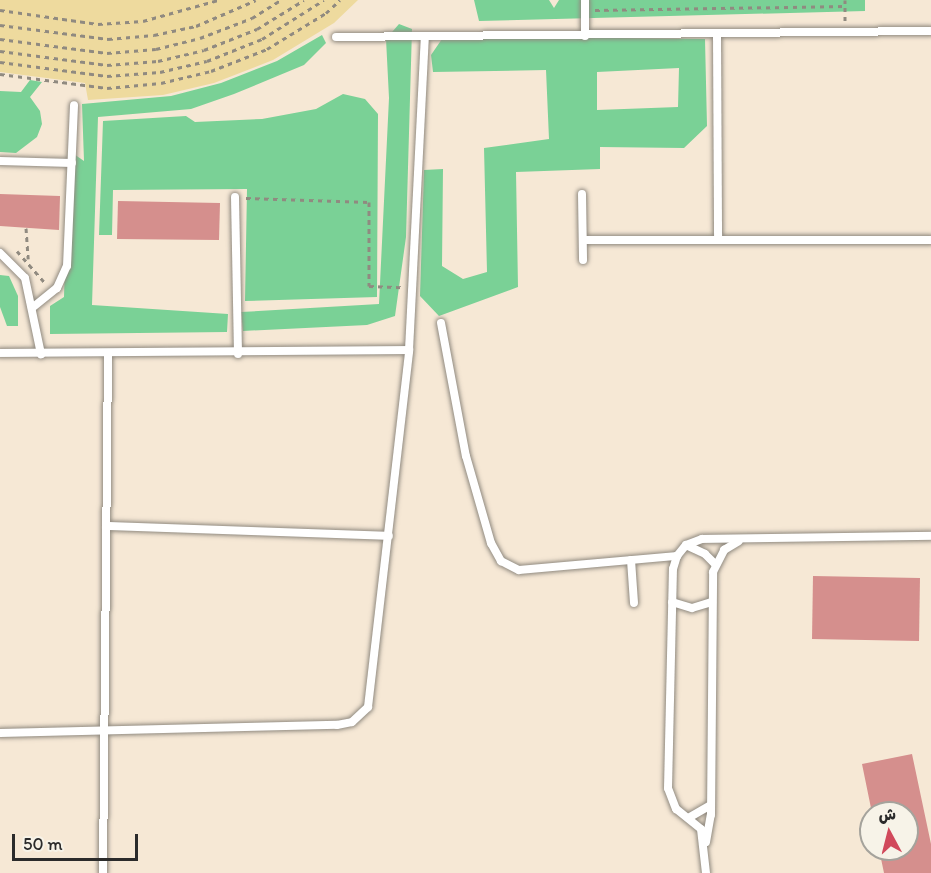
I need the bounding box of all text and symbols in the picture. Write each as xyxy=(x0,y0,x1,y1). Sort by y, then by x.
north arrow xyxy=(859,801,919,861)
text: ش xyxy=(877,804,897,825)
scale bar xyxy=(15,822,141,860)
text: 50 m xyxy=(23,833,63,855)

